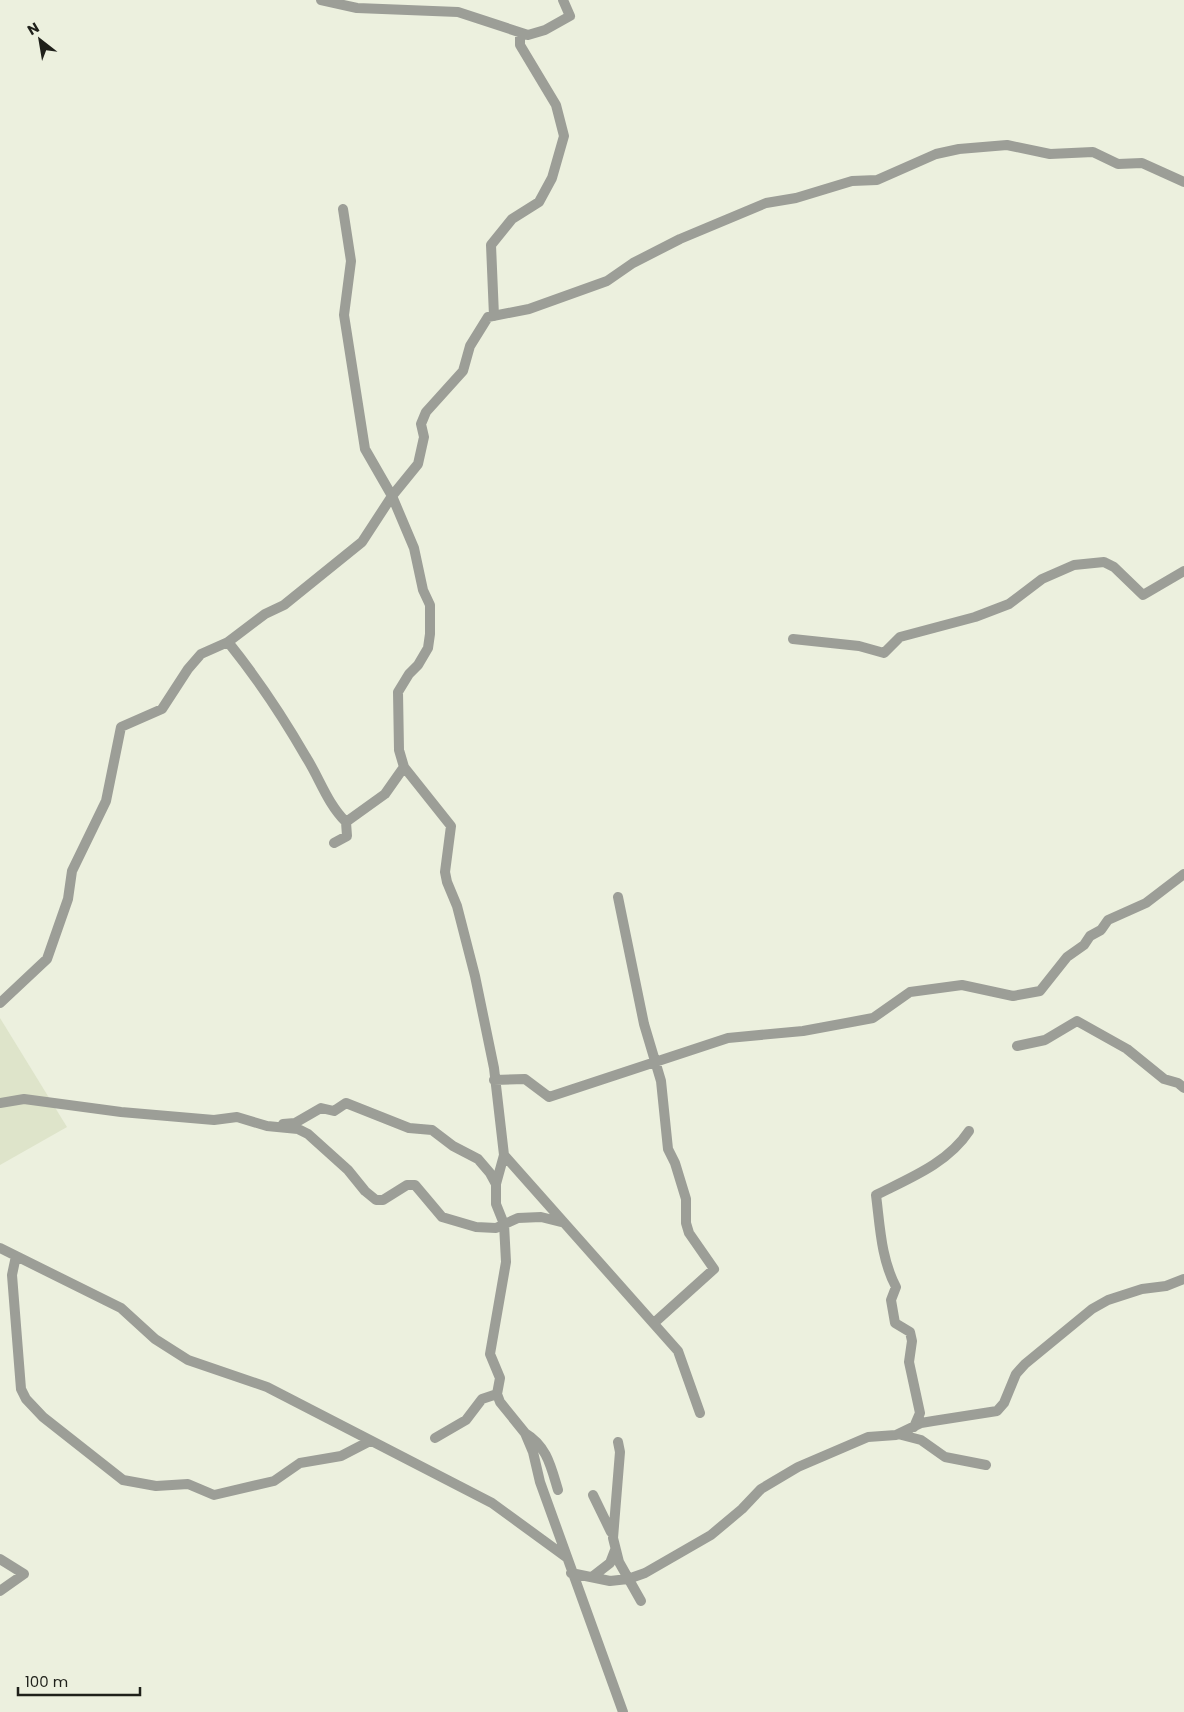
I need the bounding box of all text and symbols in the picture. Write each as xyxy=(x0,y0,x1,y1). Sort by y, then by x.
north arrow xyxy=(15,15,65,65)
text: N xyxy=(24,18,43,40)
scale bar xyxy=(18,1664,140,1696)
text: 100 m xyxy=(25,1671,68,1692)

